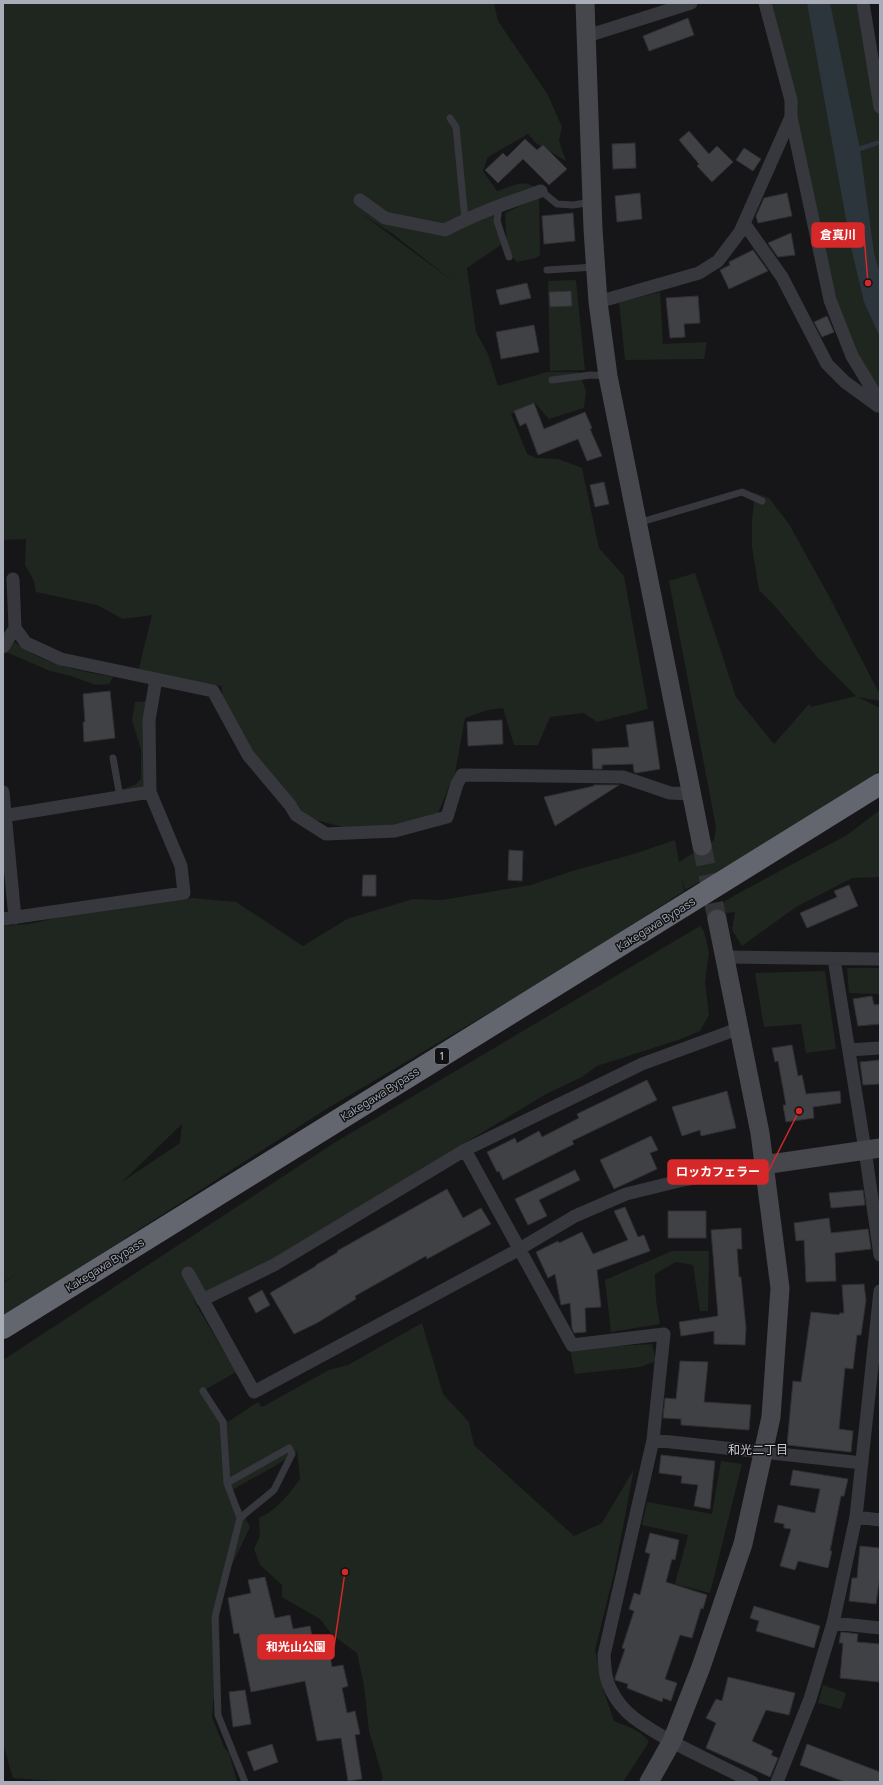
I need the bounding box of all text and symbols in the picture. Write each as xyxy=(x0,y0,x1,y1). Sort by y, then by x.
callout: 倉真川 xyxy=(812,223,864,247)
text: 倉真川 xyxy=(820,226,856,243)
street label: Kakegawa Bypass xyxy=(614,893,698,954)
road number: 1 xyxy=(435,1048,449,1064)
street label: Kakegawa Bypass xyxy=(338,1063,422,1124)
callout: ロッカフェラー xyxy=(668,1160,768,1184)
text: ロッカフェラー xyxy=(676,1163,760,1180)
street label: Kakegawa Bypass xyxy=(63,1234,147,1295)
district label: 和光二丁目 xyxy=(728,1441,788,1458)
callout: 和光山公園 xyxy=(258,1635,334,1659)
text: 和光山公園 xyxy=(266,1638,326,1655)

